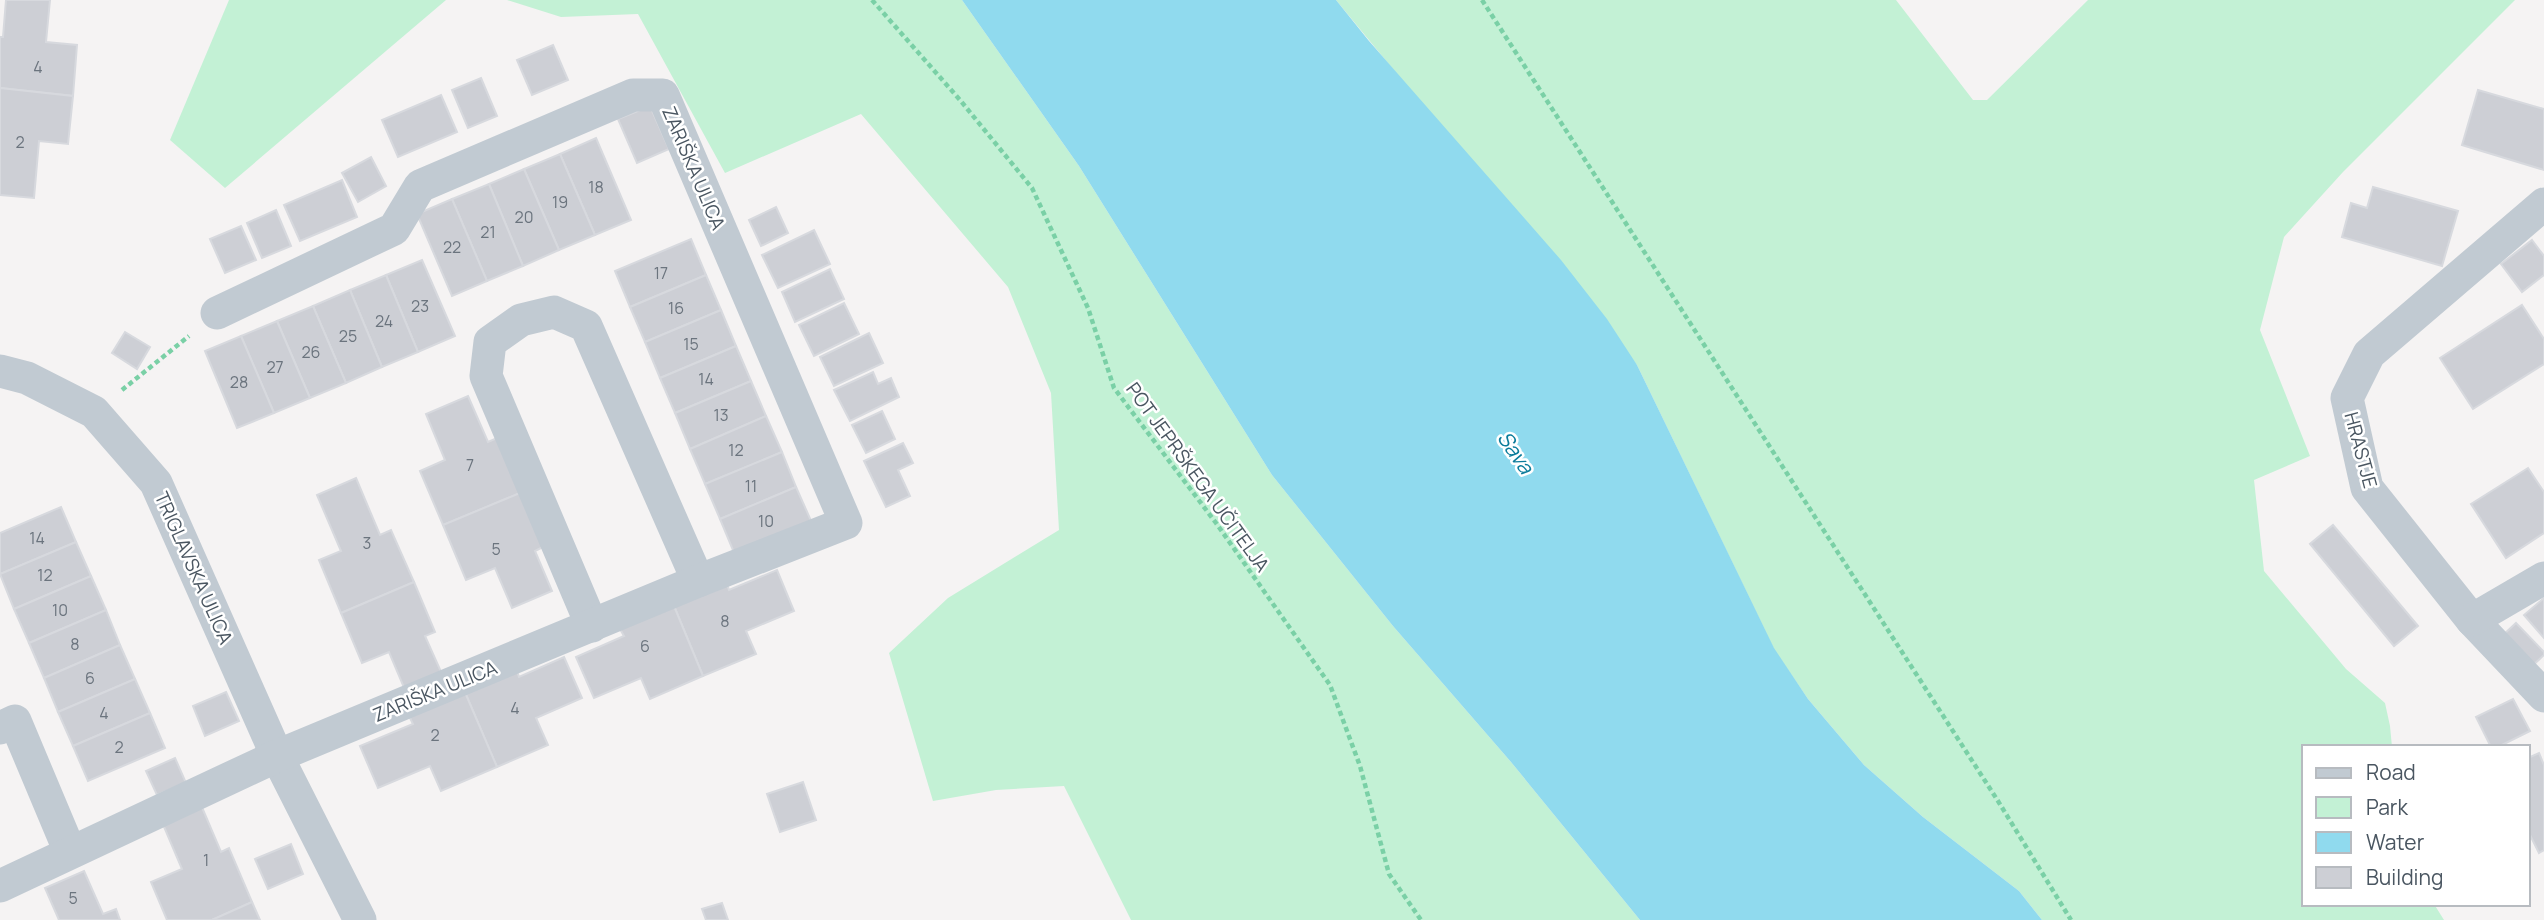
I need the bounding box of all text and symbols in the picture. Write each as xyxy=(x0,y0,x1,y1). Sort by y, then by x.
house number: 4 xyxy=(33,56,43,78)
street label: ZARIŠKA ULICA xyxy=(656,102,732,234)
house number: 2 xyxy=(15,131,25,153)
house number: 18 xyxy=(588,176,604,198)
house number: 19 xyxy=(552,191,568,213)
house number: 20 xyxy=(515,206,533,228)
house number: 21 xyxy=(480,221,496,243)
house number: 22 xyxy=(443,236,461,258)
house number: 17 xyxy=(654,262,668,284)
house number: 23 xyxy=(411,295,429,317)
house number: 16 xyxy=(668,297,684,319)
house number: 24 xyxy=(375,310,393,332)
house number: 25 xyxy=(339,325,357,347)
house number: 15 xyxy=(683,333,699,355)
house number: 26 xyxy=(301,341,321,363)
house number: 27 xyxy=(266,356,284,378)
house number: 14 xyxy=(698,368,714,390)
house number: 28 xyxy=(230,371,248,393)
street label: POT JEPRŠKEGA UČITELJA xyxy=(1120,377,1276,577)
house number: 13 xyxy=(713,404,729,426)
street label: HRASTJE xyxy=(2338,409,2384,491)
water label: Sava xyxy=(1492,425,1541,480)
house number: 12 xyxy=(728,439,744,461)
house number: 7 xyxy=(466,454,474,476)
house number: 11 xyxy=(745,475,757,497)
street label: TRIGLAVSKA ULICA xyxy=(149,488,239,648)
house number: 10 xyxy=(758,510,774,532)
house number: 14 xyxy=(29,527,45,549)
house number: 3 xyxy=(363,532,371,554)
house number: 5 xyxy=(491,538,501,560)
house number: 12 xyxy=(37,564,53,586)
house number: 10 xyxy=(52,599,68,621)
house number: 8 xyxy=(720,610,730,632)
house number: 8 xyxy=(70,633,80,655)
house number: 6 xyxy=(640,635,650,657)
street label: ZARIŠKA ULICA xyxy=(369,654,501,728)
house number: 6 xyxy=(85,667,95,689)
house number: 4 xyxy=(510,697,520,719)
house number: 4 xyxy=(99,702,109,724)
house number: 2 xyxy=(430,724,440,746)
house number: 2 xyxy=(114,736,124,758)
legend xyxy=(2302,745,2530,906)
text: Road xyxy=(2366,758,2416,786)
text: Park xyxy=(2366,793,2408,821)
text: Water xyxy=(2366,828,2425,856)
house number: 1 xyxy=(203,849,209,871)
text: Building xyxy=(2366,863,2443,891)
house number: 5 xyxy=(68,887,78,909)

